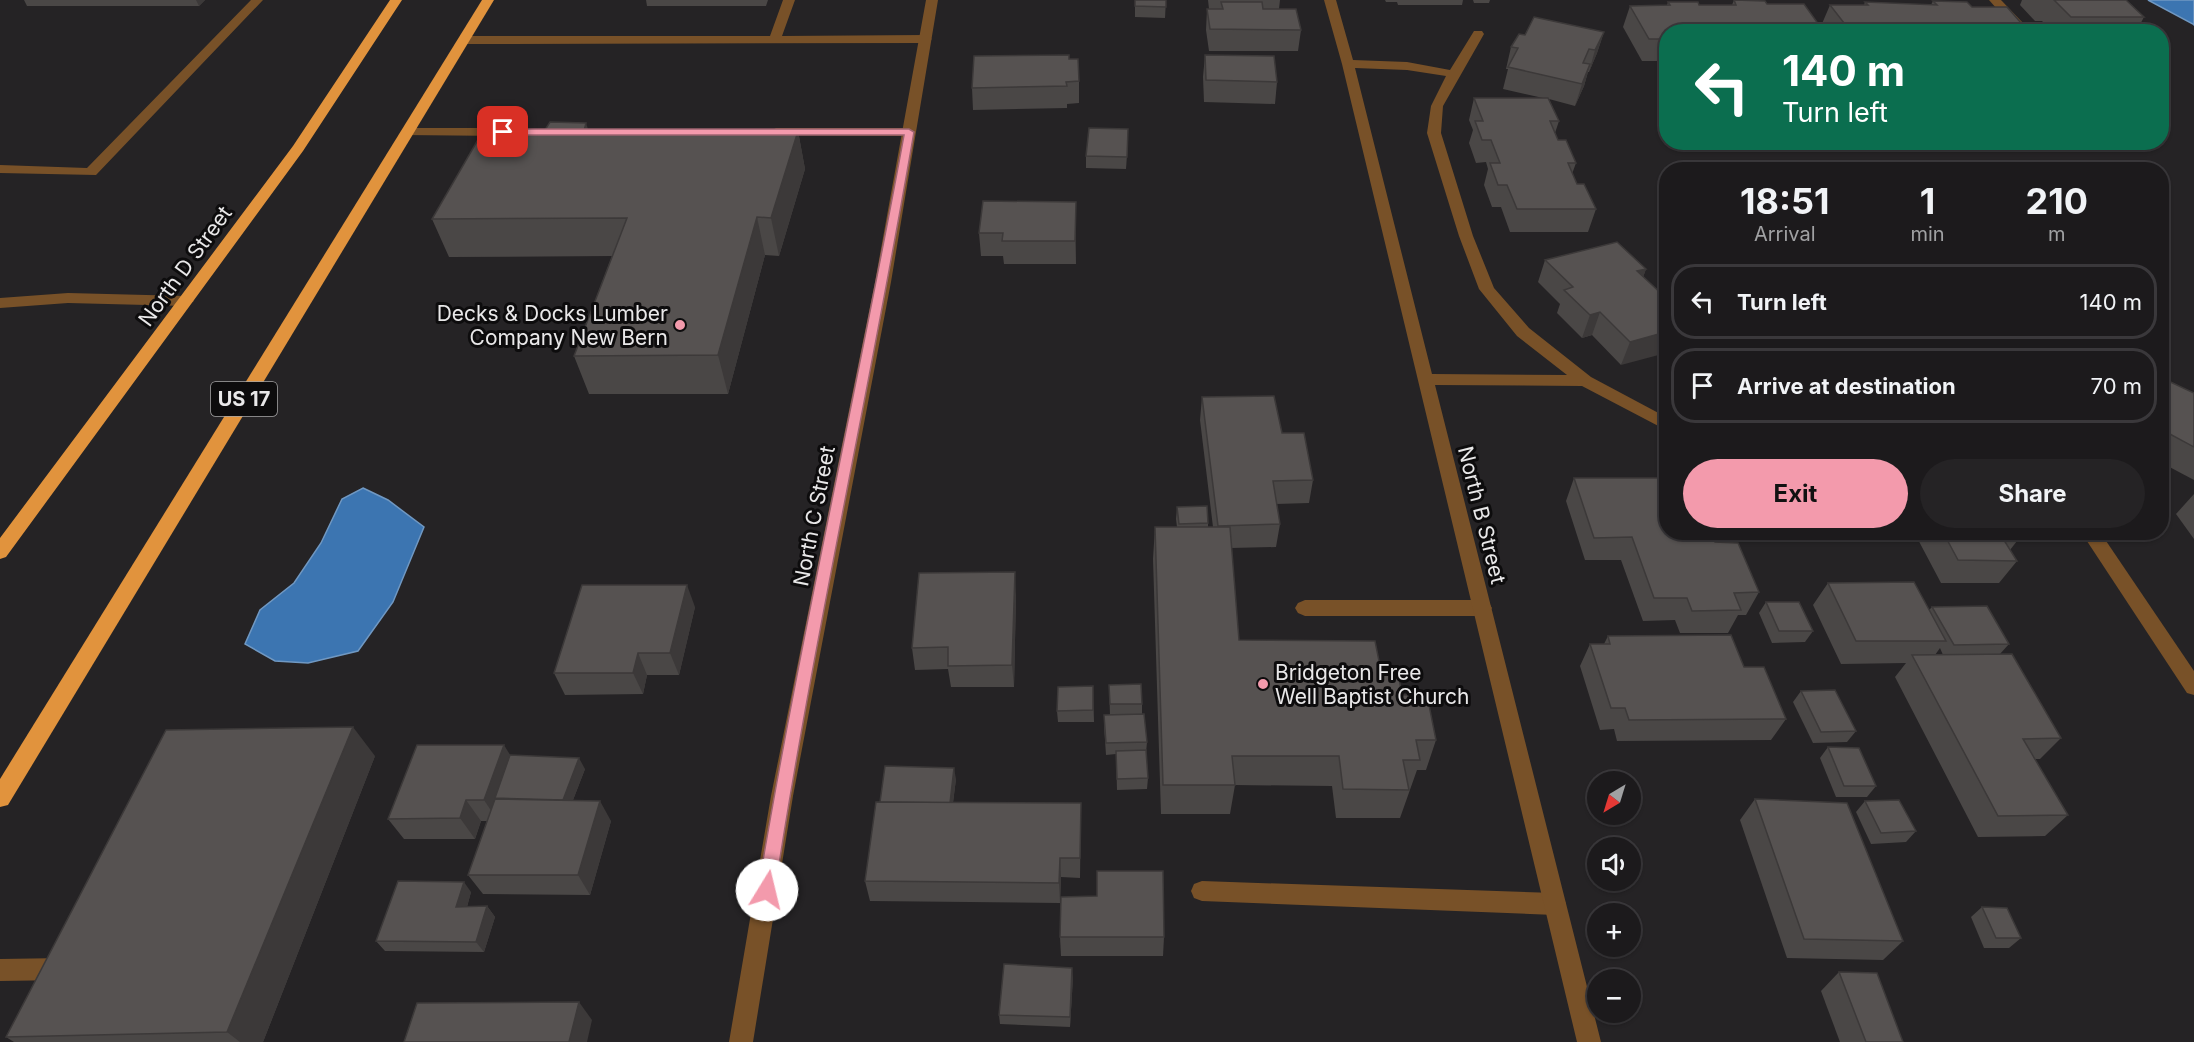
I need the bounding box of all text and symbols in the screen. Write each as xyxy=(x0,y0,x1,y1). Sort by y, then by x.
text: 140 m xyxy=(1782,45,1905,96)
icon: left xyxy=(1683,48,1761,126)
text: Turn left xyxy=(1782,96,1888,129)
pin xyxy=(477,106,528,157)
icon: arrive xyxy=(486,115,519,148)
text: 18:51 xyxy=(1740,179,1829,223)
text: 1 xyxy=(1920,179,1935,223)
text: 210 xyxy=(2026,179,2088,223)
street label: North D Street xyxy=(133,201,237,331)
text: Arrival xyxy=(1754,222,1815,246)
text: min xyxy=(1910,222,1945,246)
text: m xyxy=(2048,222,2066,246)
icon: left xyxy=(1686,285,1719,318)
text: Turn left xyxy=(1737,289,1827,315)
text: 140 m xyxy=(2080,289,2142,315)
place label: Decks & Docks Lumber Company New Bern xyxy=(437,301,668,350)
marker: Decks & Docks Lumber Company New Bern xyxy=(673,318,687,332)
icon: arrive xyxy=(1686,369,1719,402)
text: Arrive at destination xyxy=(1737,373,1956,399)
text: 70 m xyxy=(2091,373,2142,399)
road number: US 17 xyxy=(211,382,277,416)
street label: North C Street xyxy=(788,444,840,588)
street label: North B Street xyxy=(1453,444,1511,586)
button: Exit xyxy=(1683,459,1908,528)
button: Share xyxy=(1920,459,2145,528)
place label: Bridgeton Free Well Baptist Church xyxy=(1275,660,1469,709)
marker: Bridgeton Free Well Baptist Church xyxy=(1256,677,1270,691)
north arrow xyxy=(1587,771,1641,825)
map controls xyxy=(1587,771,1641,1023)
button: sound xyxy=(1587,837,1641,891)
position arrow xyxy=(735,858,799,922)
button: + xyxy=(1587,903,1641,957)
button: − xyxy=(1587,969,1641,1023)

